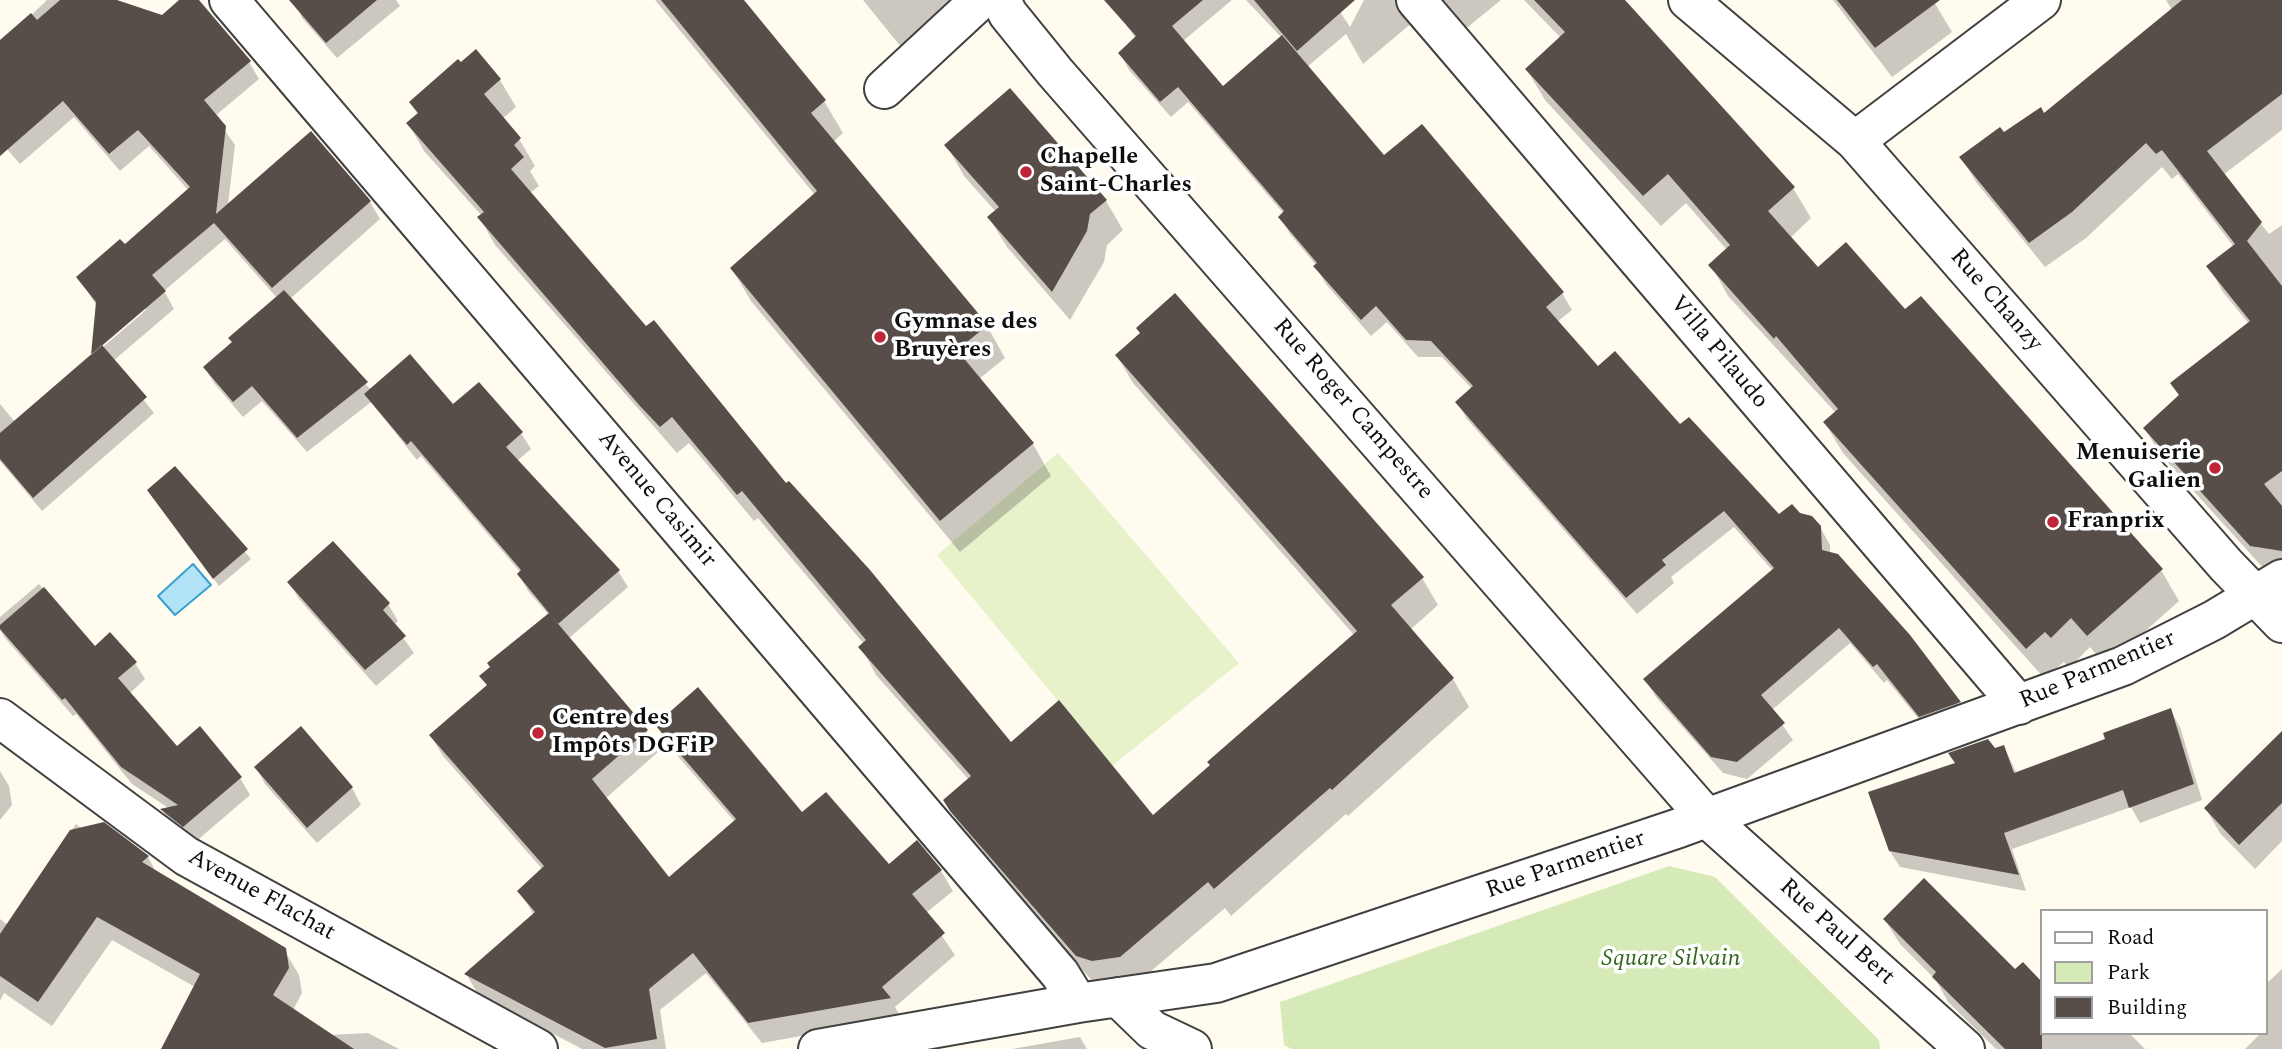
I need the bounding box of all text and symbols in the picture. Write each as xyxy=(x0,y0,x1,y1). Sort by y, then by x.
place label: Chapelle Saint-Charles xyxy=(1040,144,1192,200)
marker: Chapelle Saint-Charles xyxy=(1018,164,1034,180)
street label: Rue Chanzy xyxy=(1943,244,2047,358)
street label: Villa Pilaudo xyxy=(1662,291,1774,415)
place label: Gymnase des Bruyères xyxy=(894,309,1038,365)
street label: Rue Roger Campestre xyxy=(1265,313,1439,507)
marker: Gymnase des Bruyères xyxy=(872,329,888,345)
street label: Avenue Casimir xyxy=(590,426,722,574)
place label: Menuiserie Galien xyxy=(2076,440,2201,496)
marker: Menuiserie Galien xyxy=(2207,460,2223,476)
place label: Franprix xyxy=(2067,508,2165,536)
marker: Franprix xyxy=(2045,514,2061,530)
street label: Rue Parmentier xyxy=(2016,625,2180,717)
place label: Centre des Impôts DGFiP xyxy=(552,705,714,761)
marker: Centre des Impôts DGFiP xyxy=(530,725,546,741)
street label: Rue Parmentier xyxy=(1483,825,1649,907)
street label: Avenue Flachat xyxy=(182,844,340,948)
street label: Rue Paul Bert xyxy=(1772,874,1900,992)
legend xyxy=(2040,909,2268,1035)
text: Road xyxy=(2107,922,2154,954)
park label: Square Silvain xyxy=(1602,946,1740,974)
text: Park xyxy=(2107,957,2150,989)
text: Building xyxy=(2107,992,2187,1024)

